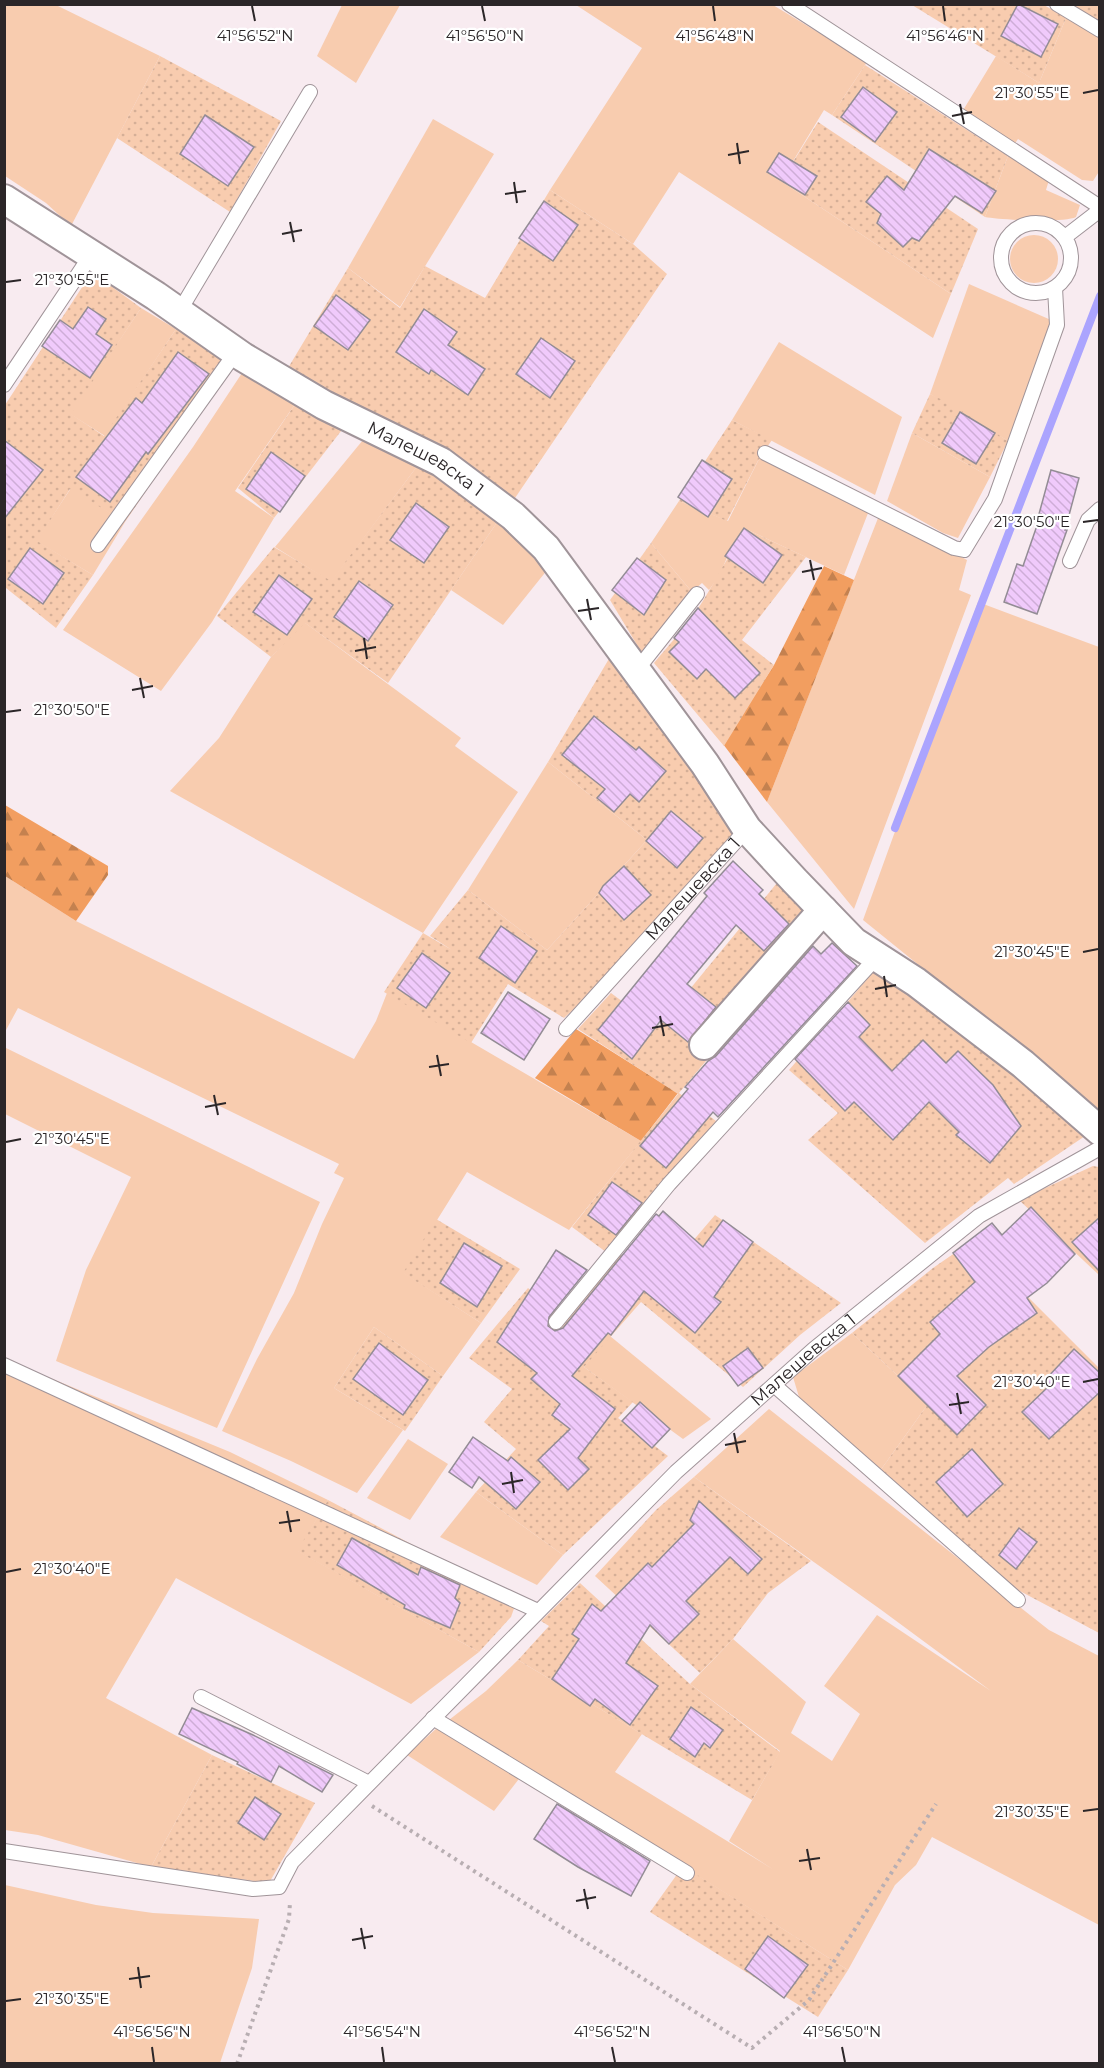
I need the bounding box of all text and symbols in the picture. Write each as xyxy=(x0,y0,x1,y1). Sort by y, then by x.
text: 41°56'52"N xyxy=(217,26,293,45)
text: 41°56'50"N xyxy=(446,26,524,45)
text: 41°56'48"N xyxy=(676,26,754,45)
text: 41°56'46"N xyxy=(906,26,984,45)
text: 21°30'55"E xyxy=(995,83,1069,102)
text: 21°30'55"E xyxy=(35,270,109,289)
street label: Малешевска 1 xyxy=(364,417,488,501)
text: 21°30'50"E xyxy=(994,512,1070,531)
text: 21°30'50"E xyxy=(34,700,110,719)
street label: Малешевска 1 xyxy=(641,833,745,945)
text: 21°30'45"E xyxy=(994,942,1070,961)
text: 21°30'45"E xyxy=(34,1129,110,1148)
street label: Малешевска 1 xyxy=(746,1309,860,1411)
text: 21°30'40"E xyxy=(994,1372,1071,1391)
text: 21°30'40"E xyxy=(34,1559,111,1578)
text: 21°30'35"E xyxy=(995,1802,1069,1821)
text: 21°30'35"E xyxy=(35,1989,109,2008)
text: 41°56'56"N xyxy=(113,2022,191,2041)
text: 41°56'54"N xyxy=(343,2022,421,2041)
text: 41°56'52"N xyxy=(574,2022,650,2041)
text: 41°56'50"N xyxy=(803,2022,881,2041)

